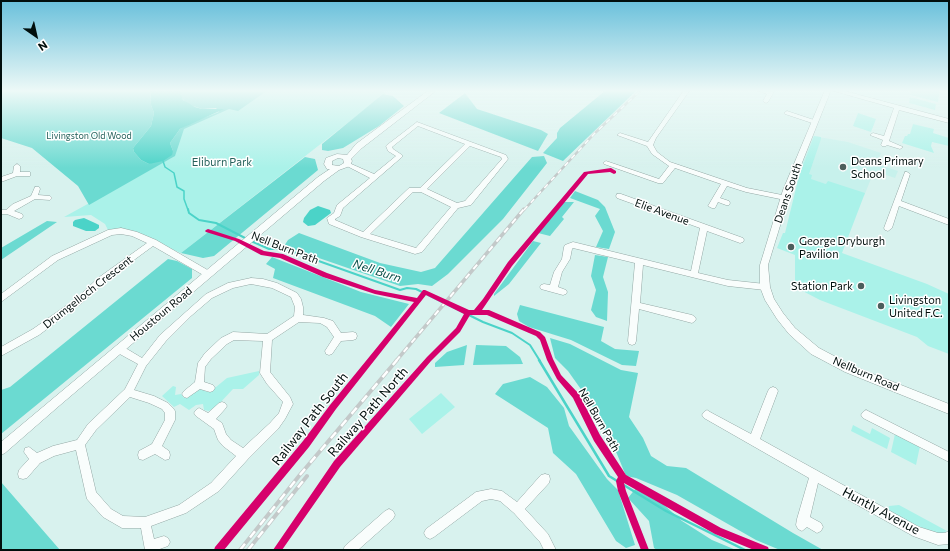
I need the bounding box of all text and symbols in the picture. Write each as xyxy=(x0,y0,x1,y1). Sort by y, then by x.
north arrow xyxy=(16,16,56,56)
text: N xyxy=(36,39,50,54)
park label: Livingston Old Wood xyxy=(46,131,132,141)
place label: Deans Primary School xyxy=(851,154,924,180)
park label: Eliburn Park xyxy=(192,155,252,169)
street label: Deans South xyxy=(771,161,805,225)
marker: Deans Primary School xyxy=(838,162,848,172)
street label: Elie Avenue xyxy=(633,196,691,228)
street label: Nell Burn Path xyxy=(249,229,321,267)
place label: George Dryburgh Pavilion xyxy=(799,234,885,260)
marker: George Dryburgh Pavilion xyxy=(786,242,796,252)
street label: Drumgelloch Crescent xyxy=(40,253,136,331)
water label: Nell Burn xyxy=(351,256,403,286)
place label: Station Park xyxy=(791,279,853,293)
marker: Station Park xyxy=(856,281,866,291)
street label: Houstoun Road xyxy=(127,284,195,344)
place label: Livingston United F.C. xyxy=(889,293,943,319)
marker: Livingston United F.C. xyxy=(876,301,886,311)
street label: Nellburn Road xyxy=(831,354,901,394)
street label: Railway Path North xyxy=(325,364,411,460)
street label: Railway Path South xyxy=(269,369,351,469)
street label: Nell Burn Path xyxy=(575,386,623,454)
street label: Huntly Avenue xyxy=(840,484,922,538)

